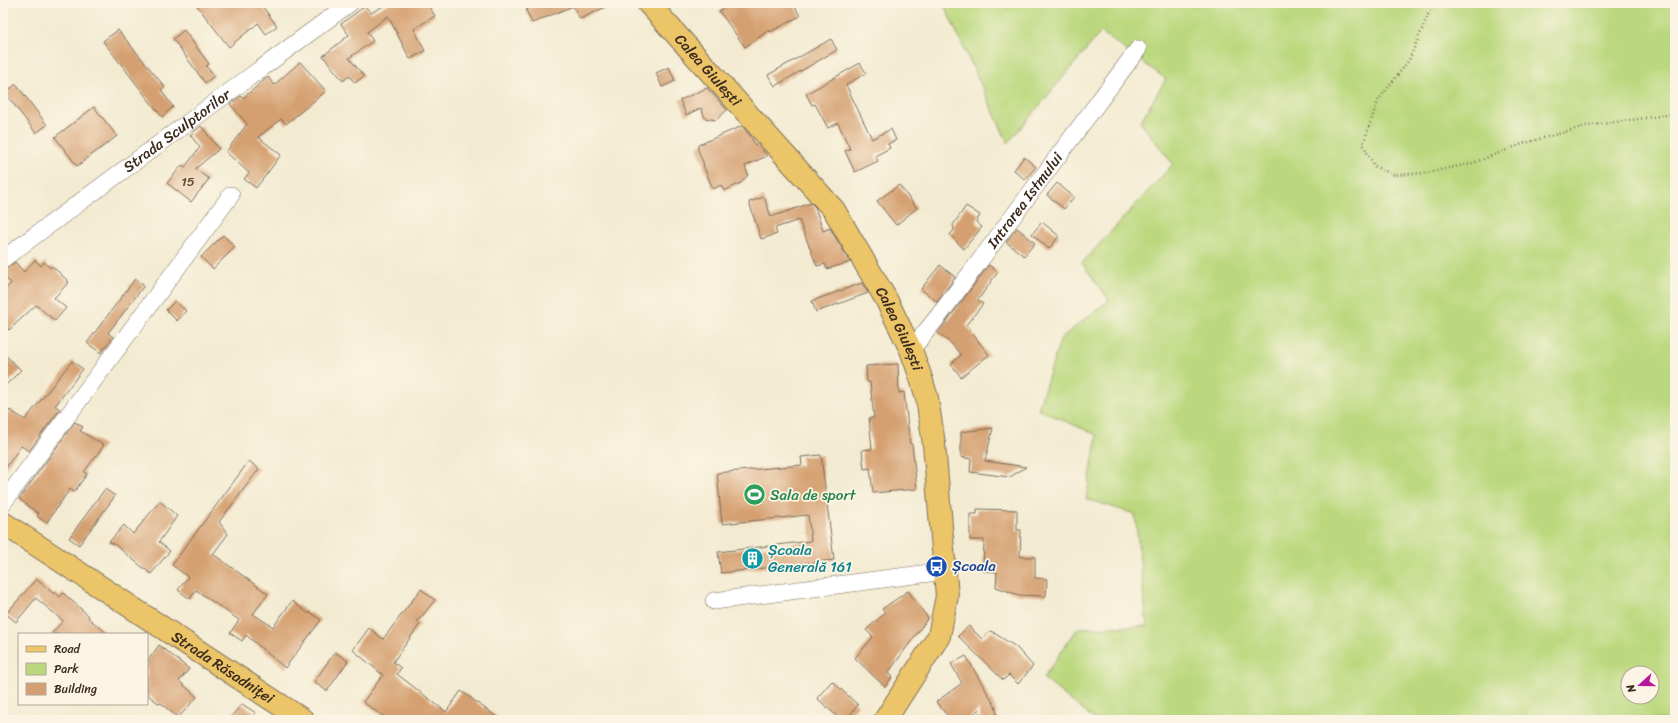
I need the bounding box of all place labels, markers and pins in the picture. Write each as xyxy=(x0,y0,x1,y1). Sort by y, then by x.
sports icon: Sala de sport xyxy=(741,482,767,508)
place label: Sala de sport xyxy=(770,482,857,508)
place label: Școala Generală 161 xyxy=(768,537,852,580)
building icon: Școala Generală 161 xyxy=(739,546,765,572)
bus stop icon: Școala xyxy=(924,553,950,579)
place label: Școala xyxy=(952,553,996,579)

